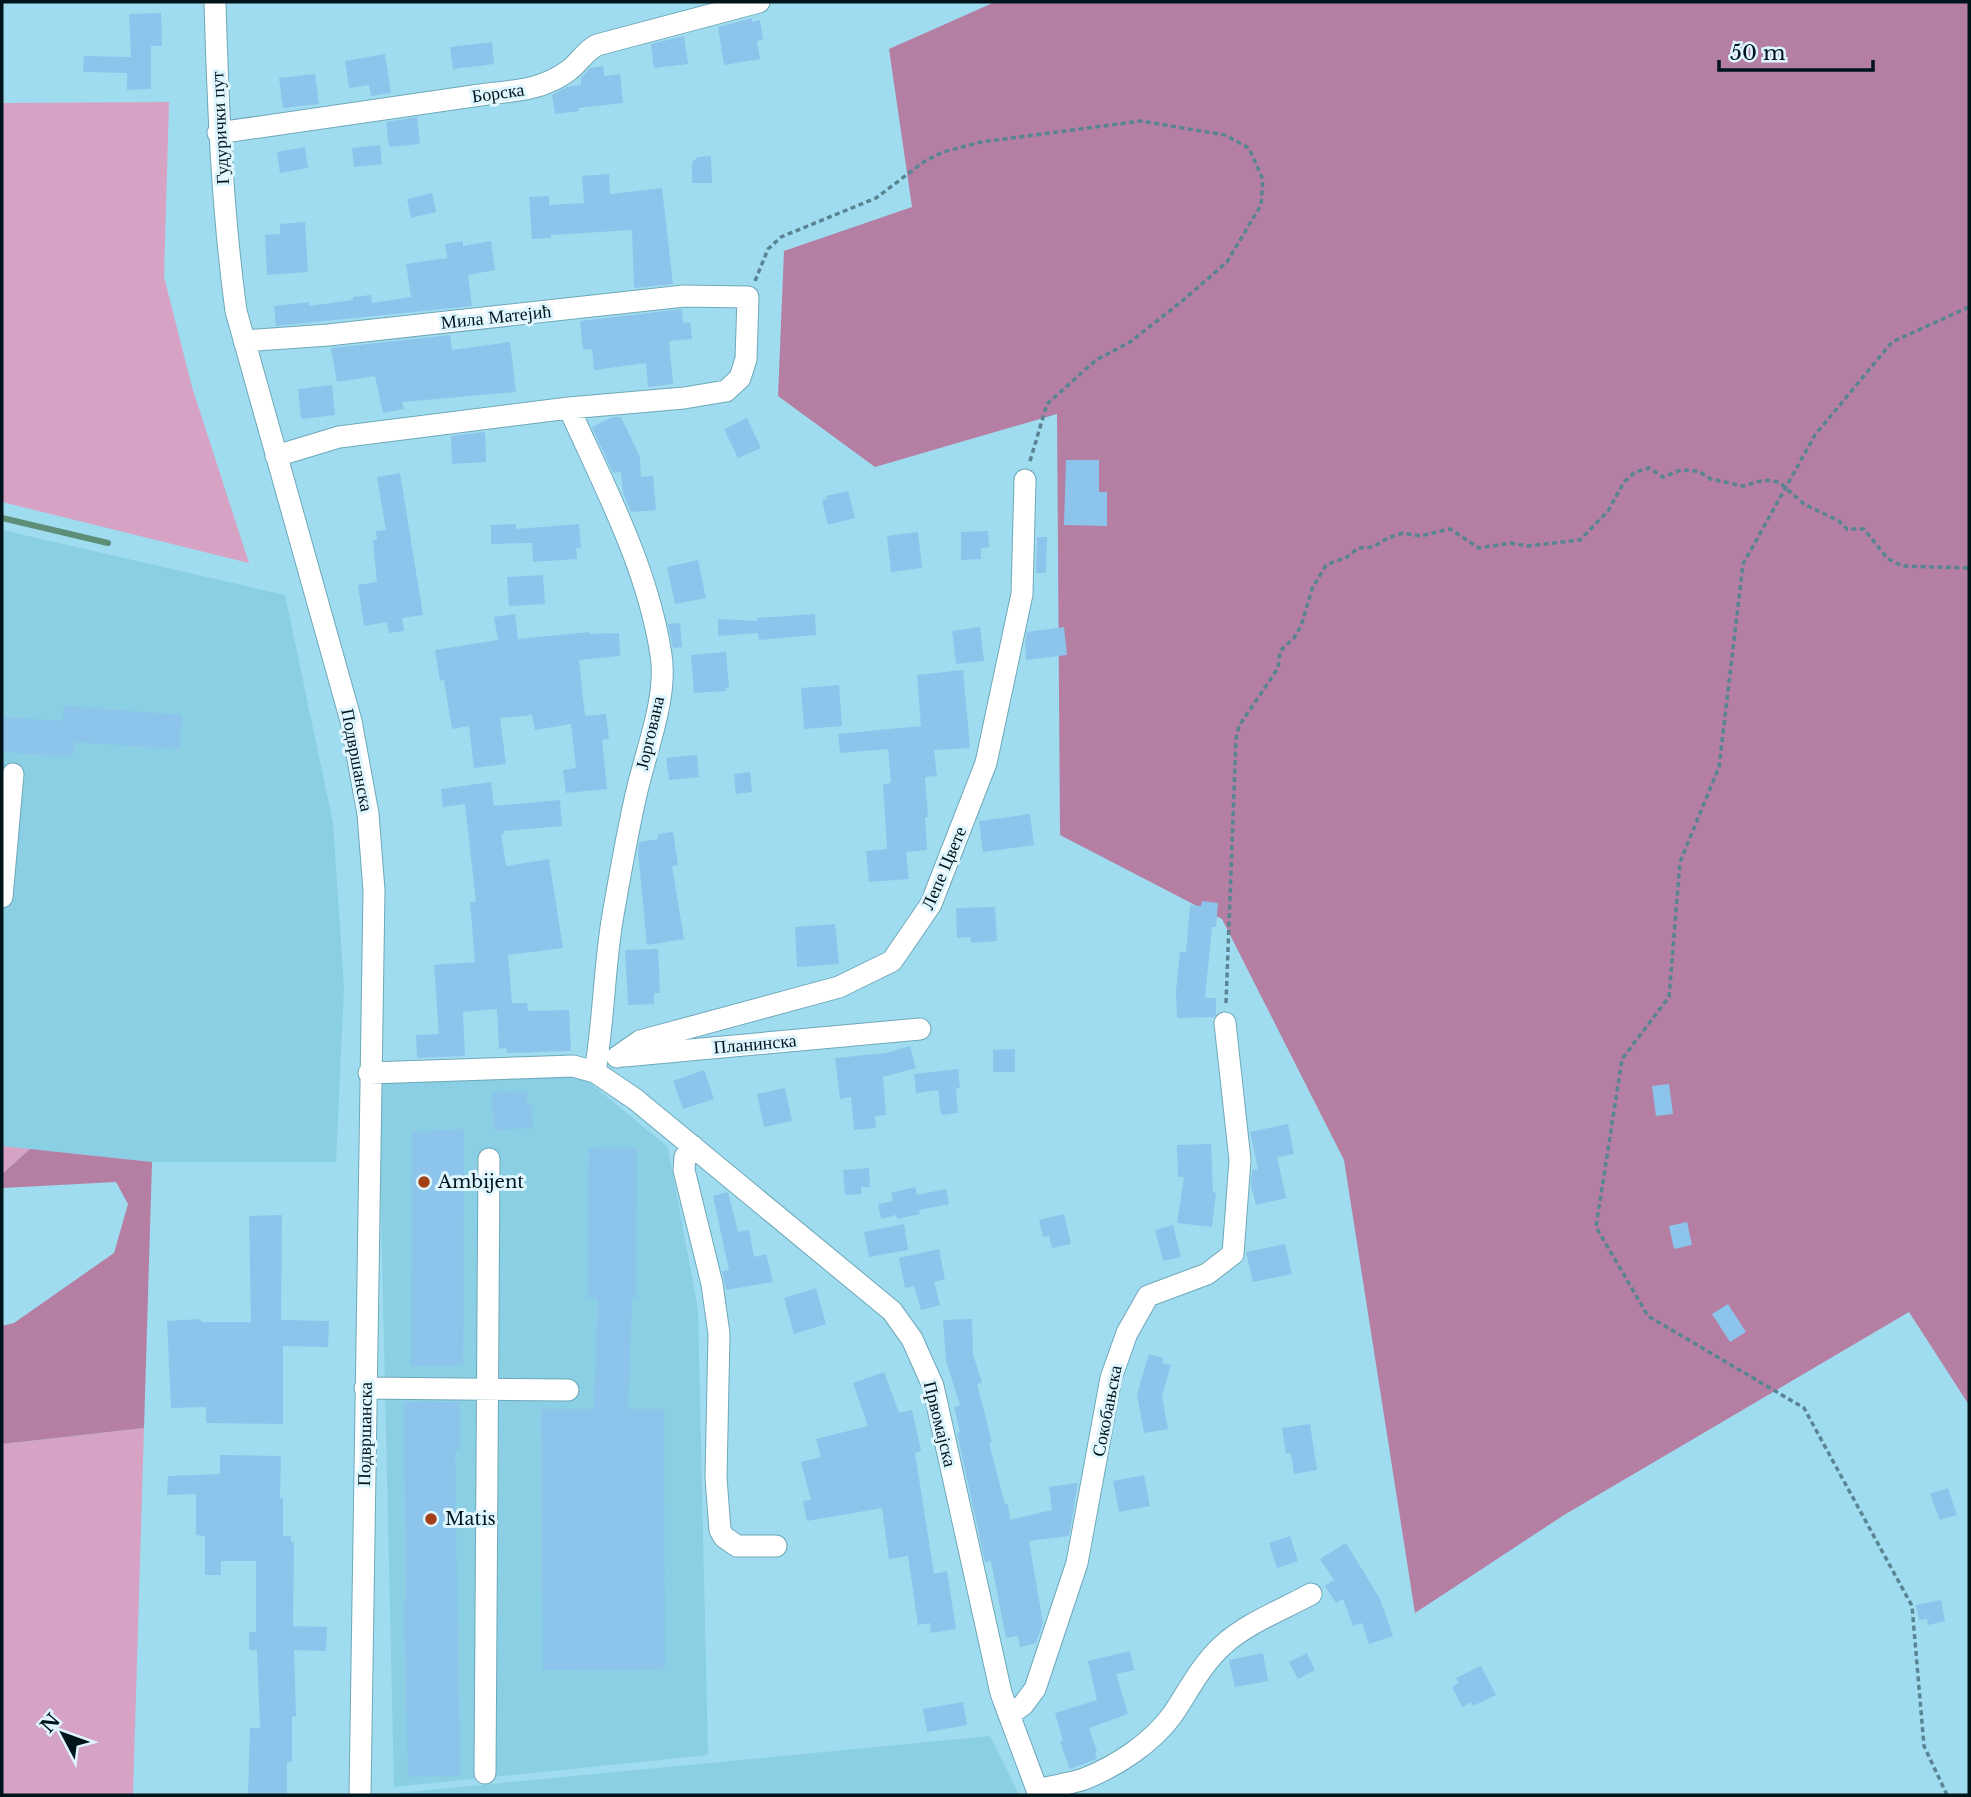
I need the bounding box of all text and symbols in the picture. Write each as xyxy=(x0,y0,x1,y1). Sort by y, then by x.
scale bar xyxy=(1719,28,1873,72)
text: 50 m xyxy=(1730,40,1786,66)
street label: Гудурички пут xyxy=(206,71,234,185)
street label: Борска xyxy=(470,78,526,108)
street label: Мила Матејић xyxy=(440,300,552,334)
street label: Јоргована xyxy=(631,694,669,772)
street label: Подвршанска xyxy=(336,707,378,813)
street label: Лепе Цвете xyxy=(917,823,971,913)
street label: Планинска xyxy=(713,1029,797,1059)
place label: Ambijent xyxy=(437,1171,524,1193)
marker: Ambijent xyxy=(416,1174,432,1190)
street label: Сокобањска xyxy=(1087,1364,1127,1458)
street label: Првомајска xyxy=(919,1379,961,1469)
street label: Подвршанска xyxy=(353,1382,377,1486)
place label: Matis xyxy=(445,1508,496,1530)
marker: Matis xyxy=(423,1511,439,1527)
north arrow xyxy=(28,1699,98,1769)
text: N xyxy=(36,1709,65,1737)

